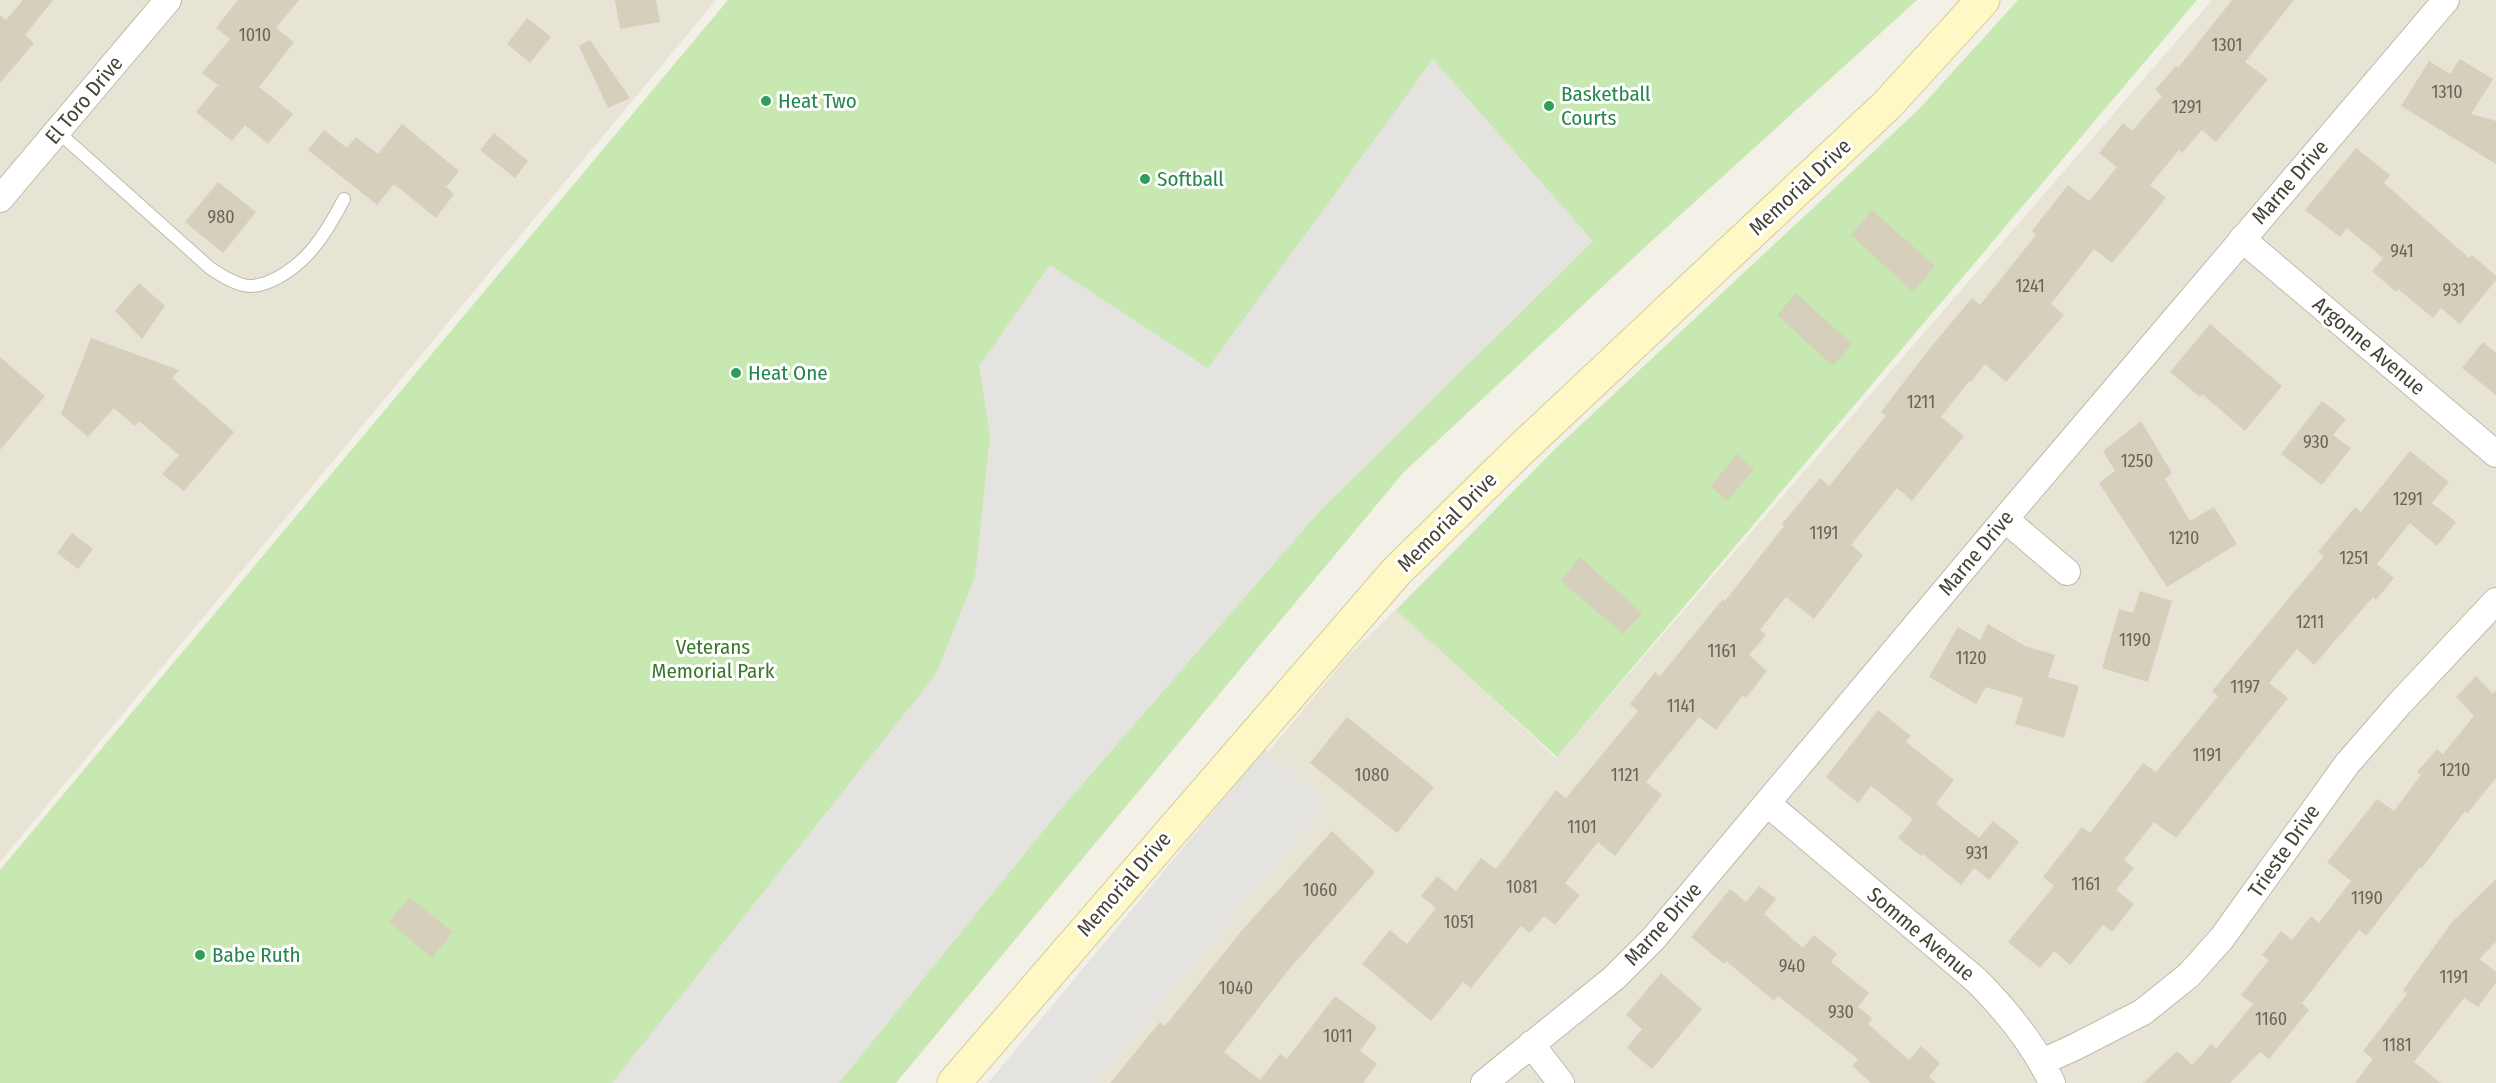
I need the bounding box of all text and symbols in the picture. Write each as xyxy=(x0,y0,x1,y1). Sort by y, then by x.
house number: 1010 xyxy=(239,24,271,46)
house number: 1301 xyxy=(2211,34,2243,56)
street label: El Toro Drive xyxy=(40,51,128,149)
place label: Basketball Courts xyxy=(1561,81,1651,131)
house number: 1310 xyxy=(2431,81,2463,103)
place label: Heat Two xyxy=(778,88,857,114)
marker: Heat Two xyxy=(759,94,773,108)
house number: 1291 xyxy=(2172,96,2202,118)
marker: Basketball Courts xyxy=(1542,99,1556,113)
street label: Memorial Drive xyxy=(1744,133,1856,241)
street label: Marne Drive xyxy=(2246,134,2334,230)
place label: Softball xyxy=(1157,166,1224,192)
marker: Softball xyxy=(1138,172,1152,186)
house number: 980 xyxy=(207,206,235,228)
house number: 941 xyxy=(2390,240,2414,262)
house number: 1241 xyxy=(2015,275,2045,297)
house number: 931 xyxy=(2442,279,2466,301)
street label: Argonne Avenue xyxy=(2307,291,2431,401)
place label: Heat One xyxy=(748,360,828,386)
marker: Heat One xyxy=(729,366,743,380)
house number: 1211 xyxy=(1907,391,1935,413)
house number: 930 xyxy=(2303,431,2329,453)
house number: 1250 xyxy=(2121,450,2153,472)
street label: Memorial Drive xyxy=(1392,467,1502,577)
house number: 1291 xyxy=(2393,488,2423,510)
street label: Marne Drive xyxy=(1933,505,2019,601)
house number: 1191 xyxy=(1809,522,1839,544)
house number: 1210 xyxy=(2169,527,2199,549)
house number: 1251 xyxy=(2339,547,2369,569)
house number: 1211 xyxy=(2296,611,2324,633)
house number: 1190 xyxy=(2119,629,2151,651)
park label: Veterans Memorial Park xyxy=(652,634,775,684)
house number: 1161 xyxy=(1708,640,1736,662)
house number: 1120 xyxy=(1955,647,1987,669)
house number: 1197 xyxy=(2230,676,2260,698)
house number: 1141 xyxy=(1667,695,1695,717)
house number: 1191 xyxy=(2192,744,2222,766)
house number: 1210 xyxy=(2440,759,2470,781)
house number: 1080 xyxy=(1355,764,1389,786)
house number: 1121 xyxy=(1611,764,1639,786)
street label: Trieste Drive xyxy=(2243,800,2325,902)
house number: 1101 xyxy=(1567,816,1597,838)
street label: Memorial Drive xyxy=(1071,826,1177,942)
house number: 931 xyxy=(1965,842,1989,864)
house number: 1161 xyxy=(2072,873,2100,895)
house number: 1081 xyxy=(1506,876,1538,898)
street label: Marne Drive xyxy=(1619,877,1707,971)
house number: 1060 xyxy=(1303,879,1337,901)
street label: Somme Avenue xyxy=(1862,882,1980,986)
house number: 1190 xyxy=(2351,887,2383,909)
house number: 1051 xyxy=(1444,911,1474,933)
place label: Babe Ruth xyxy=(212,942,301,968)
marker: Babe Ruth xyxy=(193,948,207,962)
house number: 940 xyxy=(1779,955,1805,977)
house number: 1191 xyxy=(2439,966,2469,988)
house number: 1040 xyxy=(1219,977,1253,999)
house number: 930 xyxy=(1828,1001,1854,1023)
house number: 1160 xyxy=(2255,1008,2287,1030)
house number: 1011 xyxy=(1323,1025,1353,1047)
house number: 1181 xyxy=(2382,1034,2412,1056)

